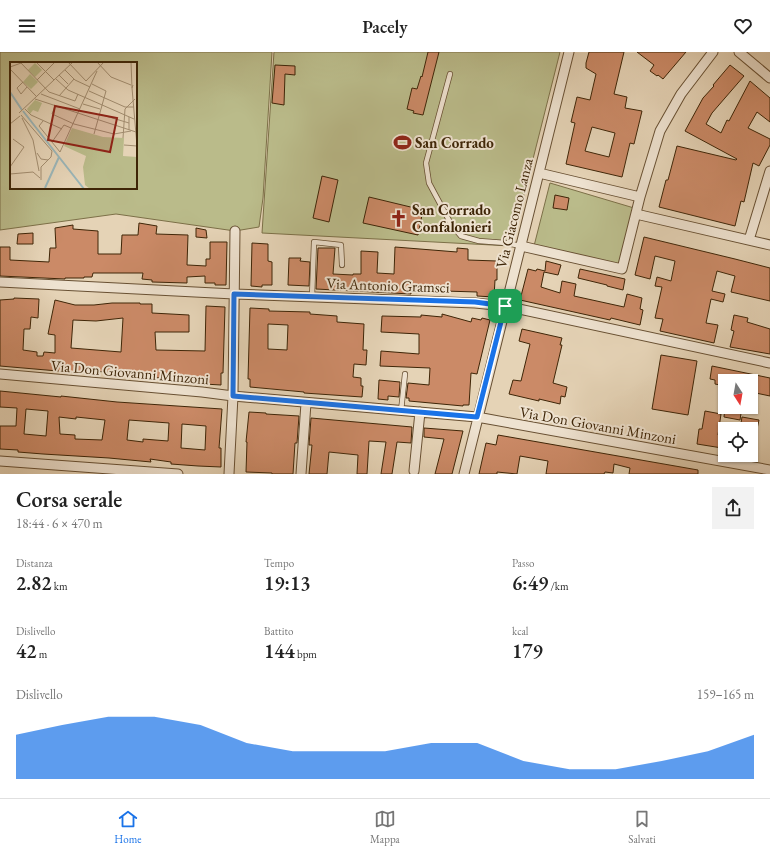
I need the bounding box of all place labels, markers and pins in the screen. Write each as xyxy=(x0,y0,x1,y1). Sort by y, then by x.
sports icon: San Corrado xyxy=(392,132,412,152)
place label: San Corrado xyxy=(415,133,494,152)
place label: San Corrado Confalonieri xyxy=(412,200,492,236)
church icon: San Corrado Confalonieri xyxy=(389,208,409,228)
pin xyxy=(488,289,522,323)

